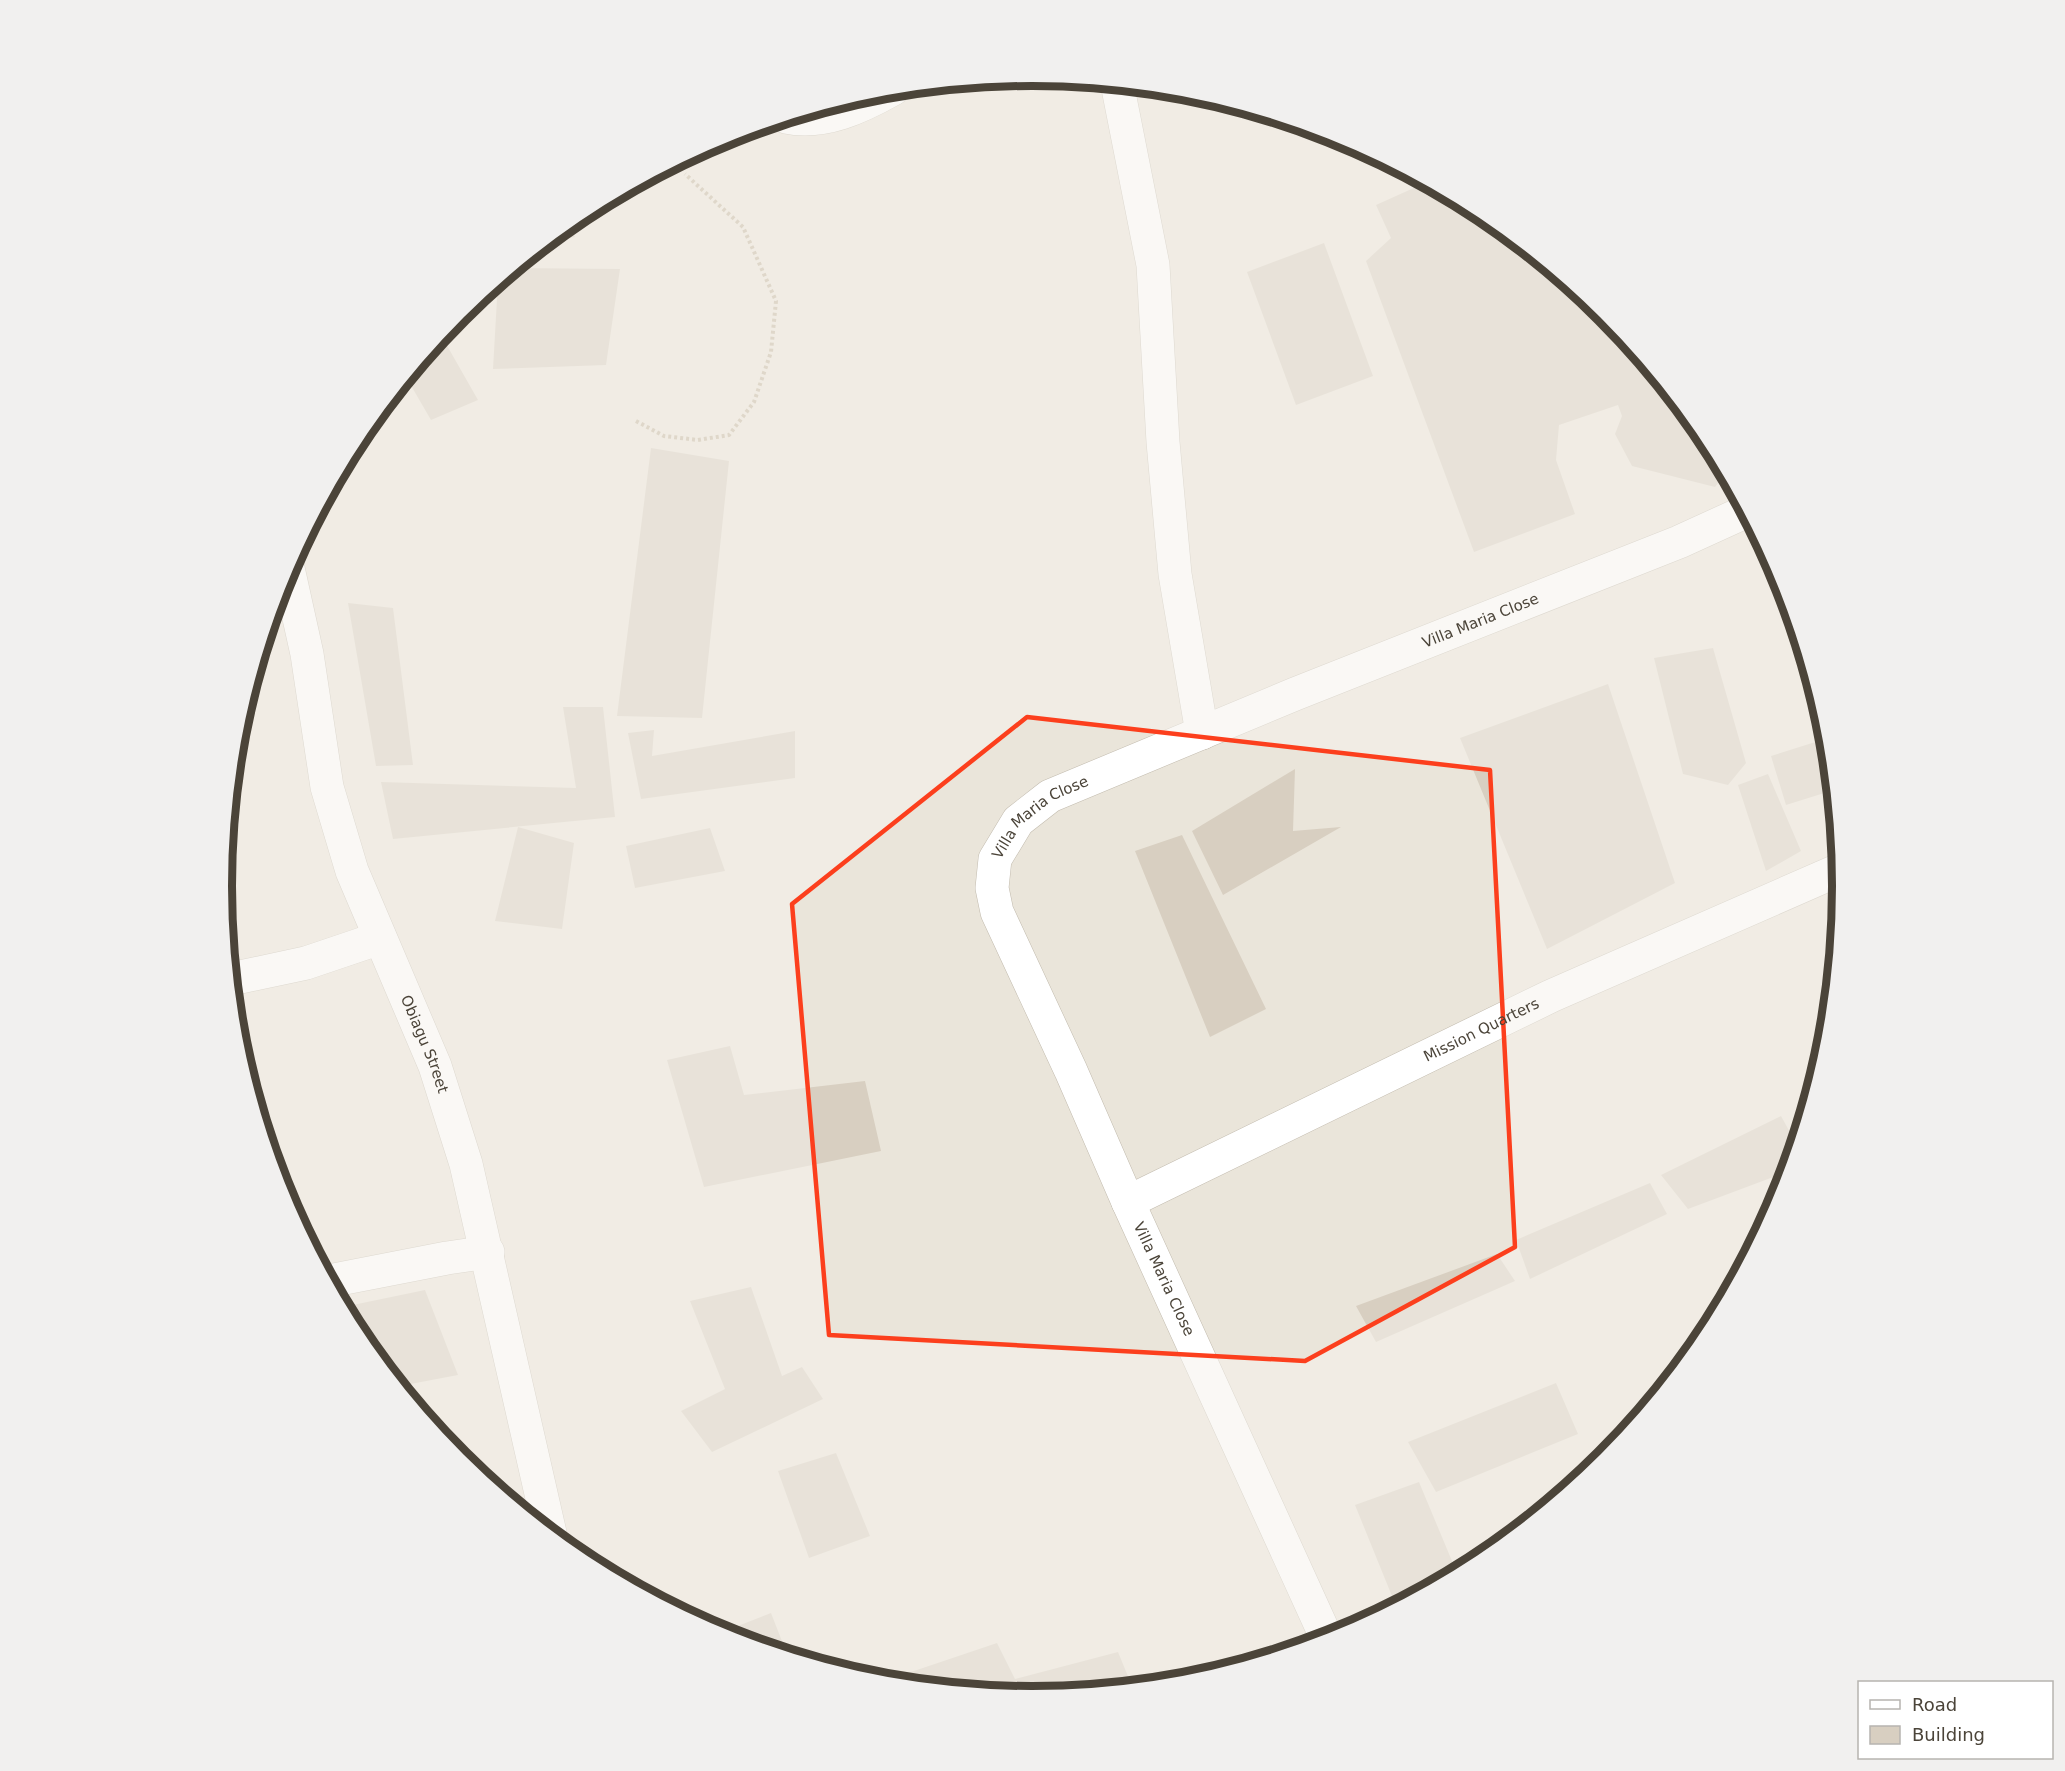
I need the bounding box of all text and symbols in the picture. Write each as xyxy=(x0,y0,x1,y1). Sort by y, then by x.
street label: Villa Maria Close xyxy=(1420,589,1541,652)
street label: Villa Maria Close xyxy=(988,772,1091,862)
street label: Obiagu Street xyxy=(397,992,452,1095)
street label: Mission Quarters xyxy=(1421,994,1542,1066)
street label: Villa Maria Close xyxy=(1130,1219,1198,1339)
legend xyxy=(1858,1681,2053,1759)
text: Road xyxy=(1912,1694,1957,1715)
text: Building xyxy=(1912,1724,1985,1745)

